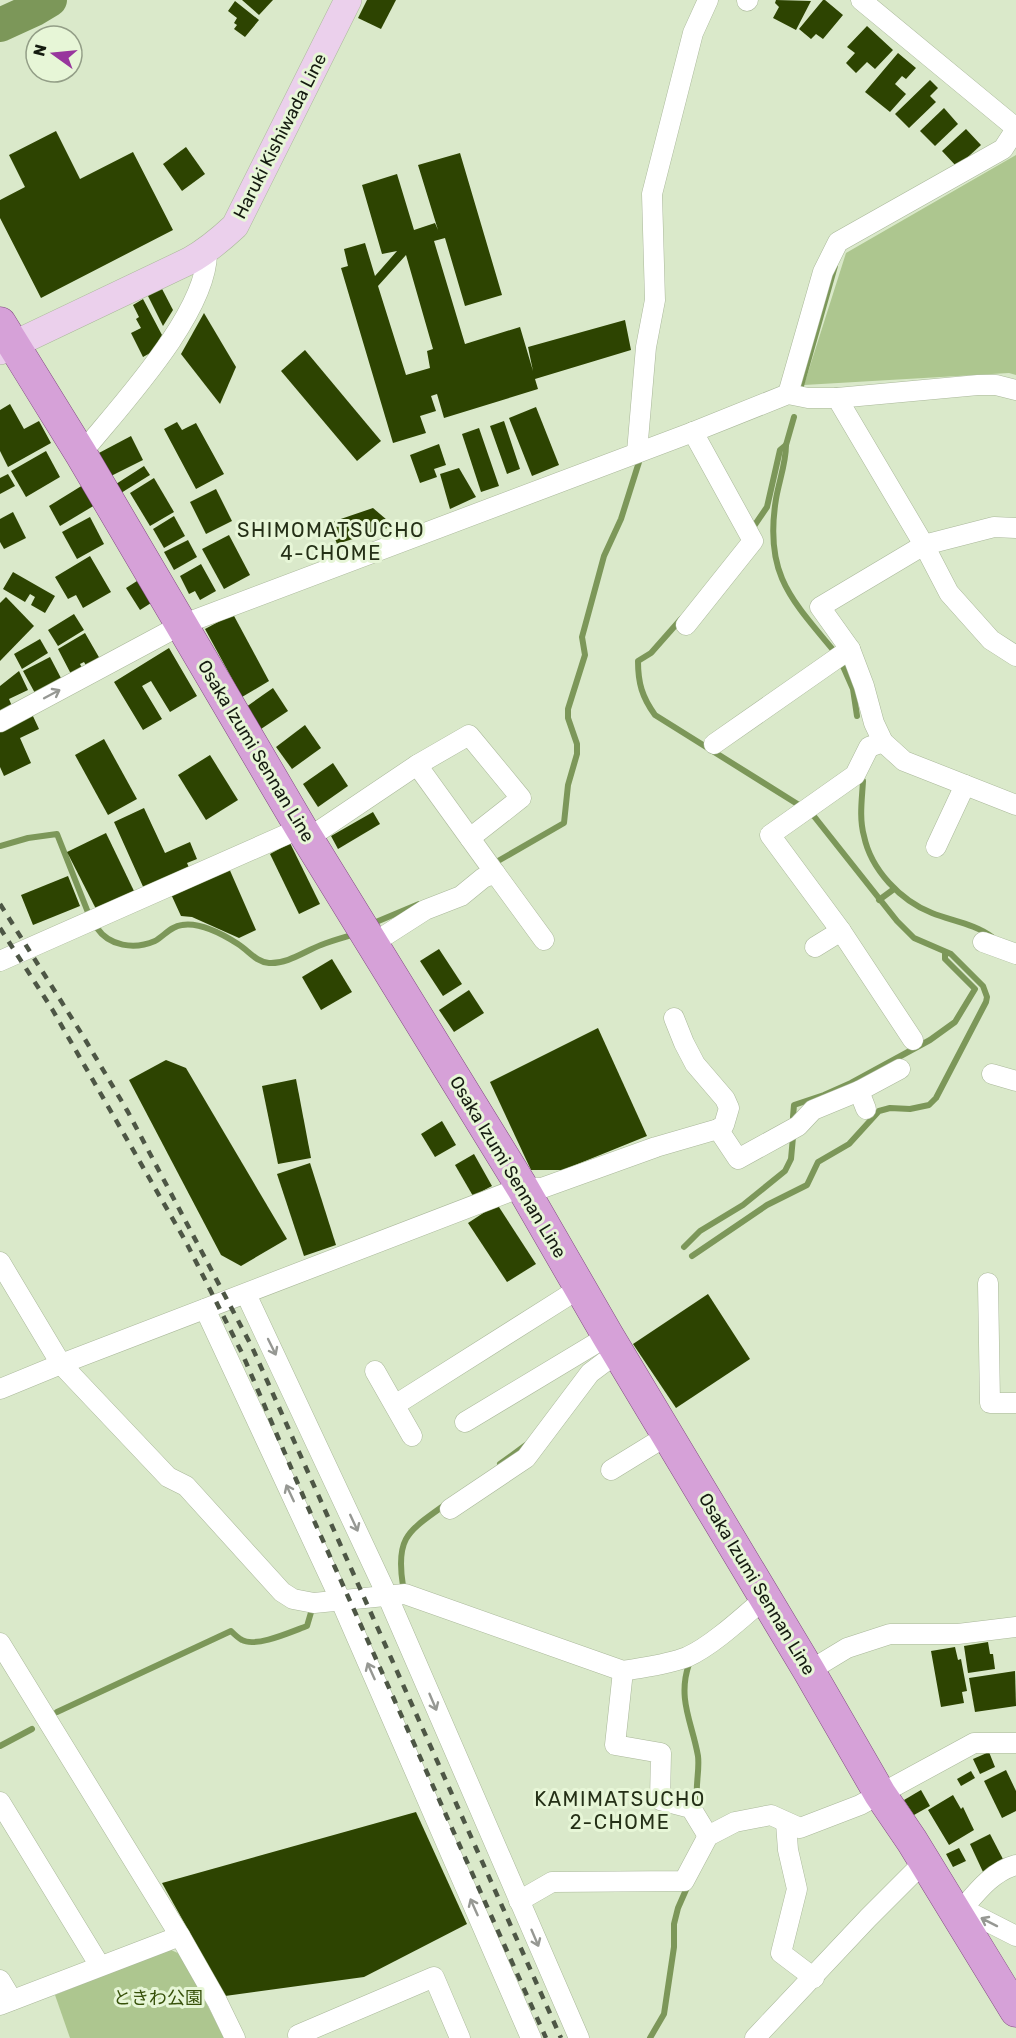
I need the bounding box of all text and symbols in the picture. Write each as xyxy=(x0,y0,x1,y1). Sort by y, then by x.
north arrow xyxy=(24,24,84,84)
text: N xyxy=(29,42,51,58)
street label: Haruki Kishiwada Line xyxy=(229,50,331,222)
district label: SHIMOMATSUCHO 4-CHOME xyxy=(237,518,425,565)
street label: Osaka Izumi Sennan Line xyxy=(193,656,319,846)
one-way arrow xyxy=(42,688,60,699)
street label: Osaka Izumi Sennan Line xyxy=(445,1072,571,1262)
one-way arrow xyxy=(266,1337,278,1355)
one-way arrow xyxy=(284,1485,296,1503)
street label: Osaka Izumi Sennan Line xyxy=(694,1489,820,1679)
one-way arrow xyxy=(349,1514,360,1532)
one-way arrow xyxy=(365,1662,376,1681)
one-way arrow xyxy=(428,1692,439,1710)
district label: KAMIMATSUCHO 2-CHOME xyxy=(534,1787,706,1834)
one-way arrow xyxy=(468,1899,480,1917)
one-way arrow xyxy=(981,1916,999,1928)
one-way arrow xyxy=(530,1929,542,1947)
park label: ときわ公園 xyxy=(113,1987,203,2009)

